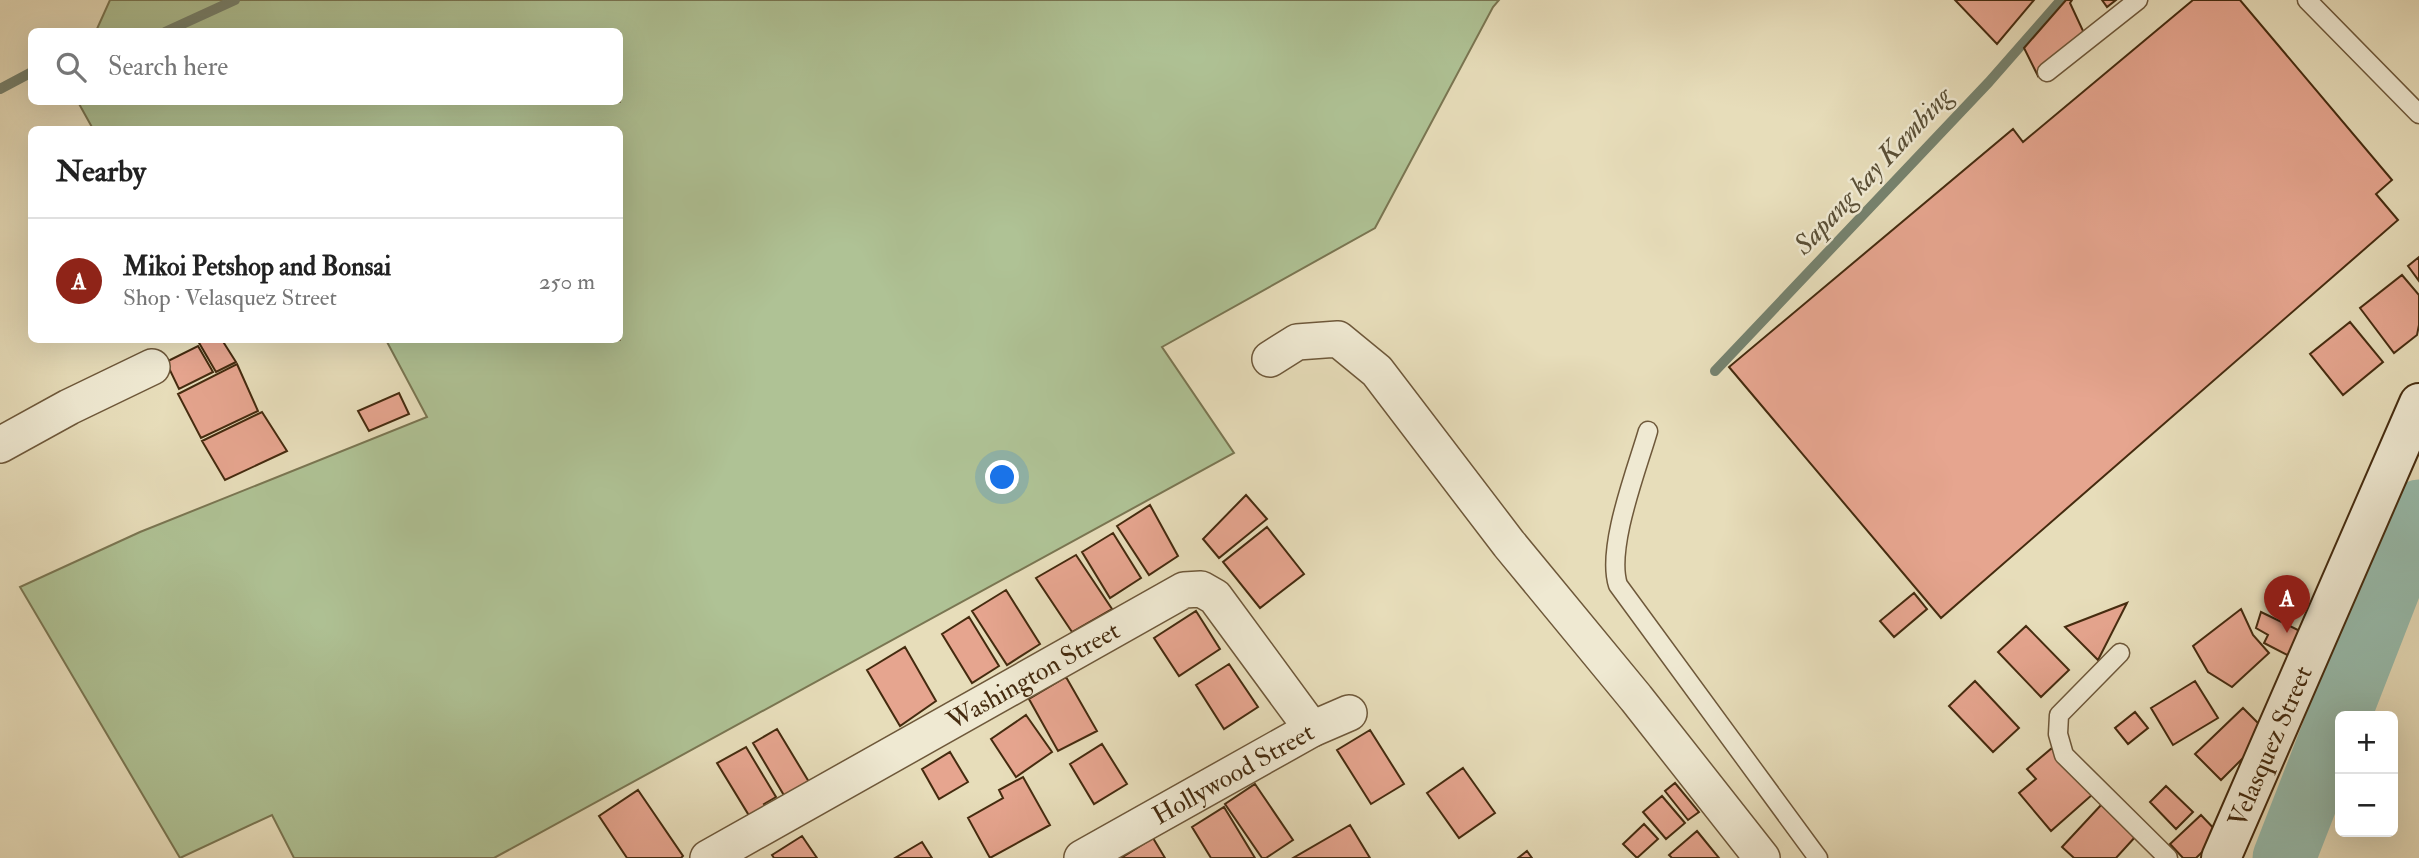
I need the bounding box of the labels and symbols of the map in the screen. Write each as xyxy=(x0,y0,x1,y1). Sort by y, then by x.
water label: Sapang kay Kambing xyxy=(1786,79,1961,263)
your location xyxy=(985,460,1019,494)
pin: A xyxy=(2264,575,2310,633)
street label: Washington Street xyxy=(941,615,1125,738)
street label: Velasquez Street xyxy=(2222,661,2320,832)
street label: Hollywood Street xyxy=(1147,716,1320,832)

